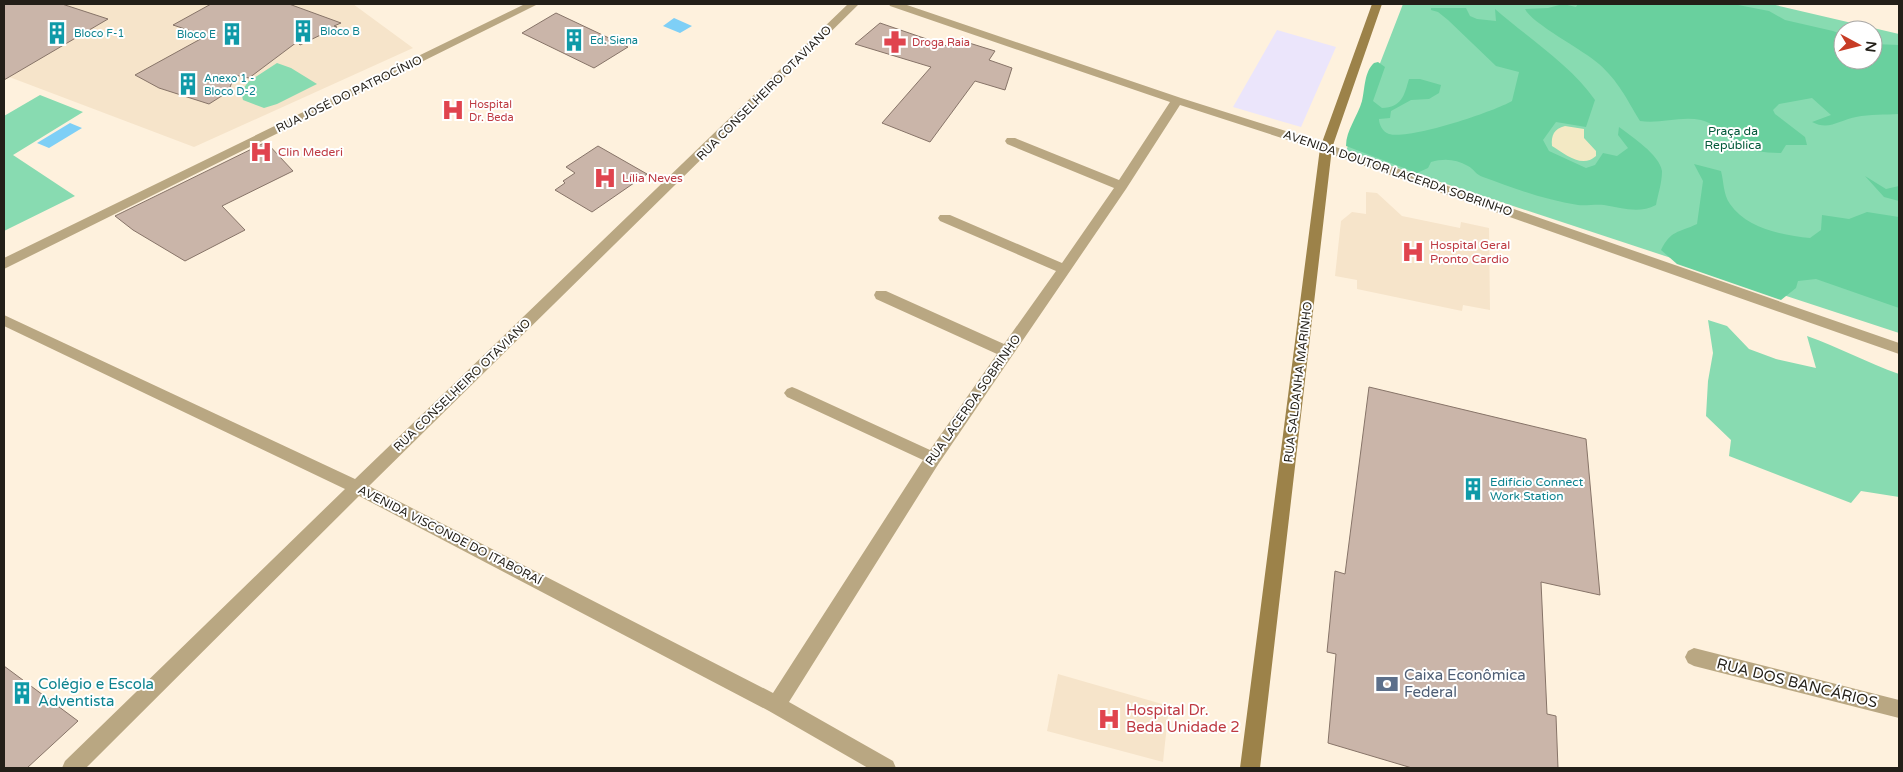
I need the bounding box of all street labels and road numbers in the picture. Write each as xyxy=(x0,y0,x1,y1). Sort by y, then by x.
street label: RUA CONSELHEIRO OTAVIANO xyxy=(694,22,835,163)
street label: RUA JOSÉ DO PATROCÍNIO xyxy=(274,52,425,136)
street label: AVENIDA DOUTOR LACERDA SOBRINHO xyxy=(1282,127,1515,219)
street label: RUA SALDANHA MARINHO xyxy=(1281,300,1315,463)
street label: RUA CONSELHEIRO OTAVIANO xyxy=(391,316,534,454)
street label: RUA LACERDA SOBRINHO xyxy=(922,332,1024,468)
street label: AVENIDA VISCONDE DO ITABORAÍ xyxy=(356,482,544,588)
street label: RUA DOS BANCÁRIOS xyxy=(1715,654,1879,712)

